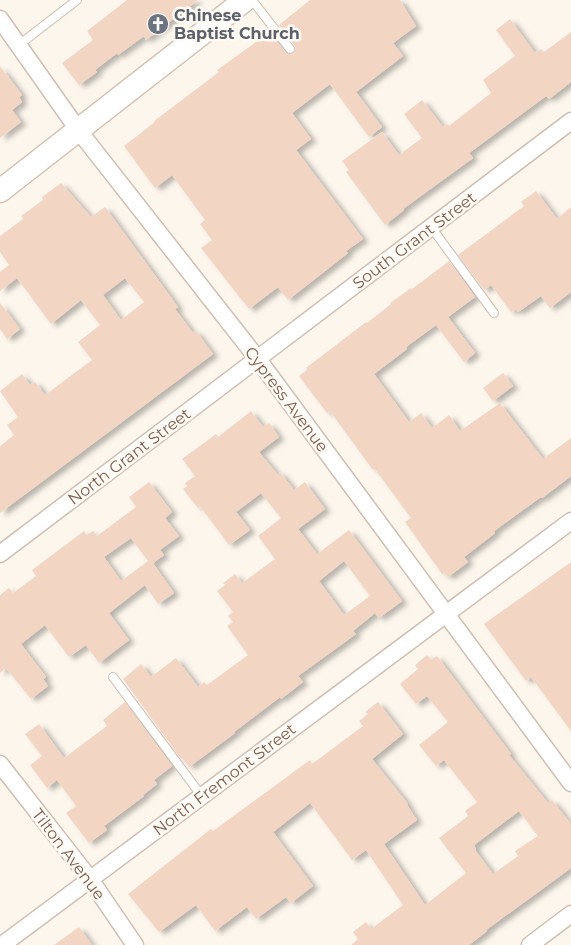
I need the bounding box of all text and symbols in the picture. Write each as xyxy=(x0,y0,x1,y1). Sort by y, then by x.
place label: Chinese Baptist Church xyxy=(174,6,300,43)
church icon: Chinese Baptist Church xyxy=(146,12,170,36)
street label: South Grant Street xyxy=(349,187,480,293)
street label: Cypress Avenue xyxy=(241,343,332,456)
street label: North Grant Street xyxy=(64,404,195,509)
street label: North Fremont Street xyxy=(149,719,300,839)
street label: Tilton Avenue xyxy=(28,805,109,904)

